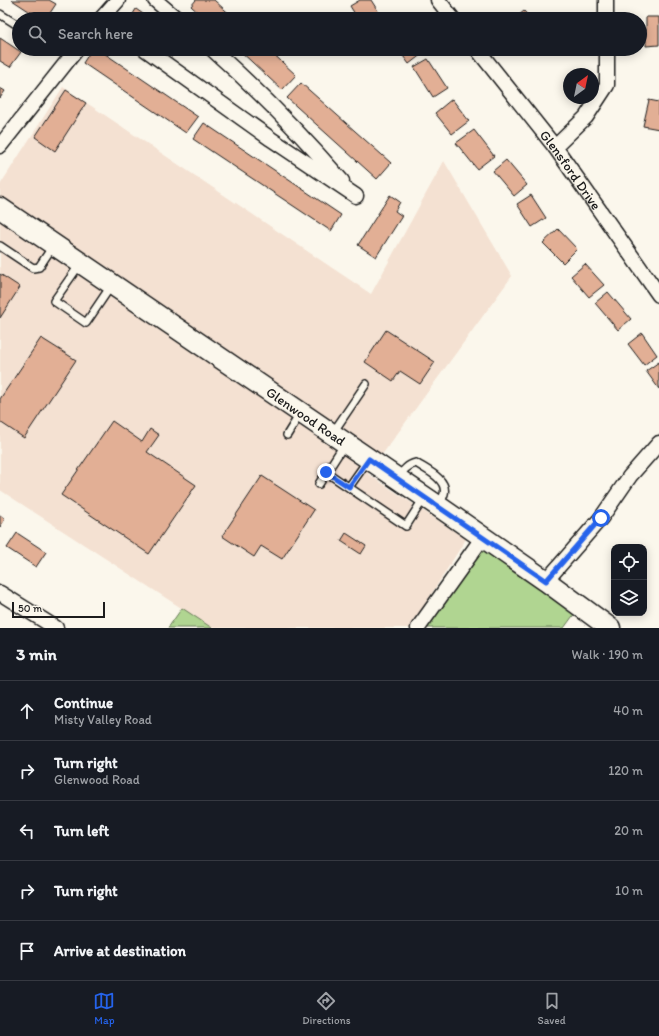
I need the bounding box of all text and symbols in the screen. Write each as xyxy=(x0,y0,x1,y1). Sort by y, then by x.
search box xyxy=(12,12,647,56)
icon: search xyxy=(26,23,48,45)
text: Search here xyxy=(58,25,133,43)
north arrow xyxy=(563,68,599,104)
street label: Glensford Drive xyxy=(536,127,605,213)
street label: Glenwood Road xyxy=(263,383,349,449)
route end xyxy=(317,463,335,481)
route start xyxy=(592,509,610,527)
map controls xyxy=(611,544,647,616)
button: locate xyxy=(611,544,647,580)
button: layers xyxy=(611,580,647,616)
scale bar xyxy=(12,600,105,619)
text: 50 m xyxy=(18,602,42,615)
text: 3 min xyxy=(16,644,57,664)
text: Walk · 190 m xyxy=(572,647,643,662)
text: Continue xyxy=(54,694,113,712)
icon: ahead xyxy=(16,700,38,722)
text: 40 m xyxy=(613,703,643,718)
text: Misty Valley Road xyxy=(54,712,152,727)
text: Turn right xyxy=(54,754,118,772)
icon: right xyxy=(16,760,38,782)
text: 120 m xyxy=(608,763,643,778)
text: Glenwood Road xyxy=(54,772,140,787)
icon: left xyxy=(16,820,38,842)
text: Turn left xyxy=(54,822,109,840)
text: 20 m xyxy=(614,823,643,838)
icon: right xyxy=(16,880,38,902)
text: Turn right xyxy=(54,882,118,900)
text: 10 m xyxy=(615,883,643,898)
icon: arrive xyxy=(16,940,38,962)
text: Arrive at destination xyxy=(54,942,186,960)
tab: Map xyxy=(93,990,115,1027)
tab: Directions xyxy=(302,990,351,1027)
tab: Saved xyxy=(537,990,566,1027)

